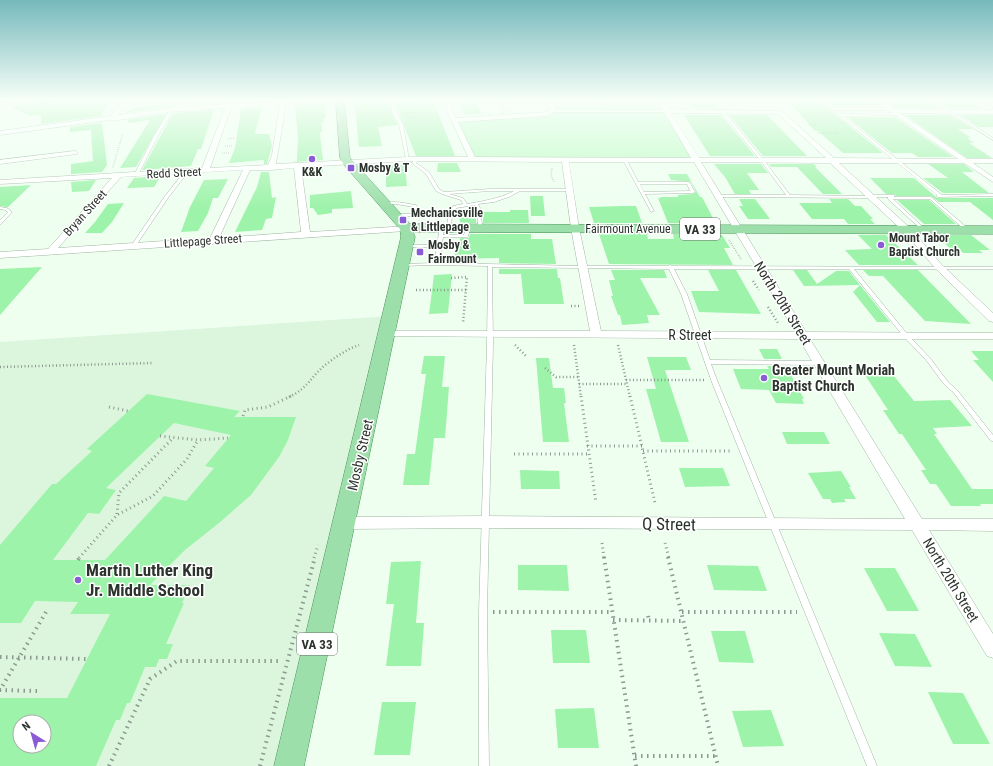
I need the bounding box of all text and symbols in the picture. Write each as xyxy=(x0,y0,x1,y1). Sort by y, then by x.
marker: K&K xyxy=(307,154,317,164)
place label: Mosby & T xyxy=(359,161,410,175)
marker: Mosby & T xyxy=(346,163,356,173)
street label: Redd Street xyxy=(146,165,202,181)
place label: K&K xyxy=(302,165,322,179)
street label: Bryan Street xyxy=(61,187,110,239)
place label: Mechanicsville & Littlepage xyxy=(411,206,483,234)
marker: Mechanicsville & Littlepage xyxy=(398,215,408,225)
road number: VA 33 xyxy=(680,218,720,240)
street label: Fairmount Avenue xyxy=(585,222,671,236)
street label: Littlepage Street xyxy=(164,231,243,251)
place label: Mount Tabor Baptist Church xyxy=(889,231,960,259)
place label: Mosby & Fairmount xyxy=(428,238,477,266)
marker: Mount Tabor Baptist Church xyxy=(876,240,886,250)
marker: Mosby & Fairmount xyxy=(415,247,425,257)
street label: North 20th Street xyxy=(751,258,815,348)
street label: R Street xyxy=(668,327,712,343)
place label: Greater Mount Moriah Baptist Church xyxy=(772,362,895,394)
marker: Greater Mount Moriah Baptist Church xyxy=(759,373,769,383)
street label: Mosby Street xyxy=(344,418,376,492)
street label: Q Street xyxy=(642,514,696,534)
street label: North 20th Street xyxy=(920,535,982,625)
place label: Martin Luther King Jr. Middle School xyxy=(86,560,213,600)
marker: Martin Luther King Jr. Middle School xyxy=(73,575,83,585)
road number: VA 33 xyxy=(297,633,337,655)
north arrow xyxy=(12,714,52,754)
text: N xyxy=(20,719,33,734)

